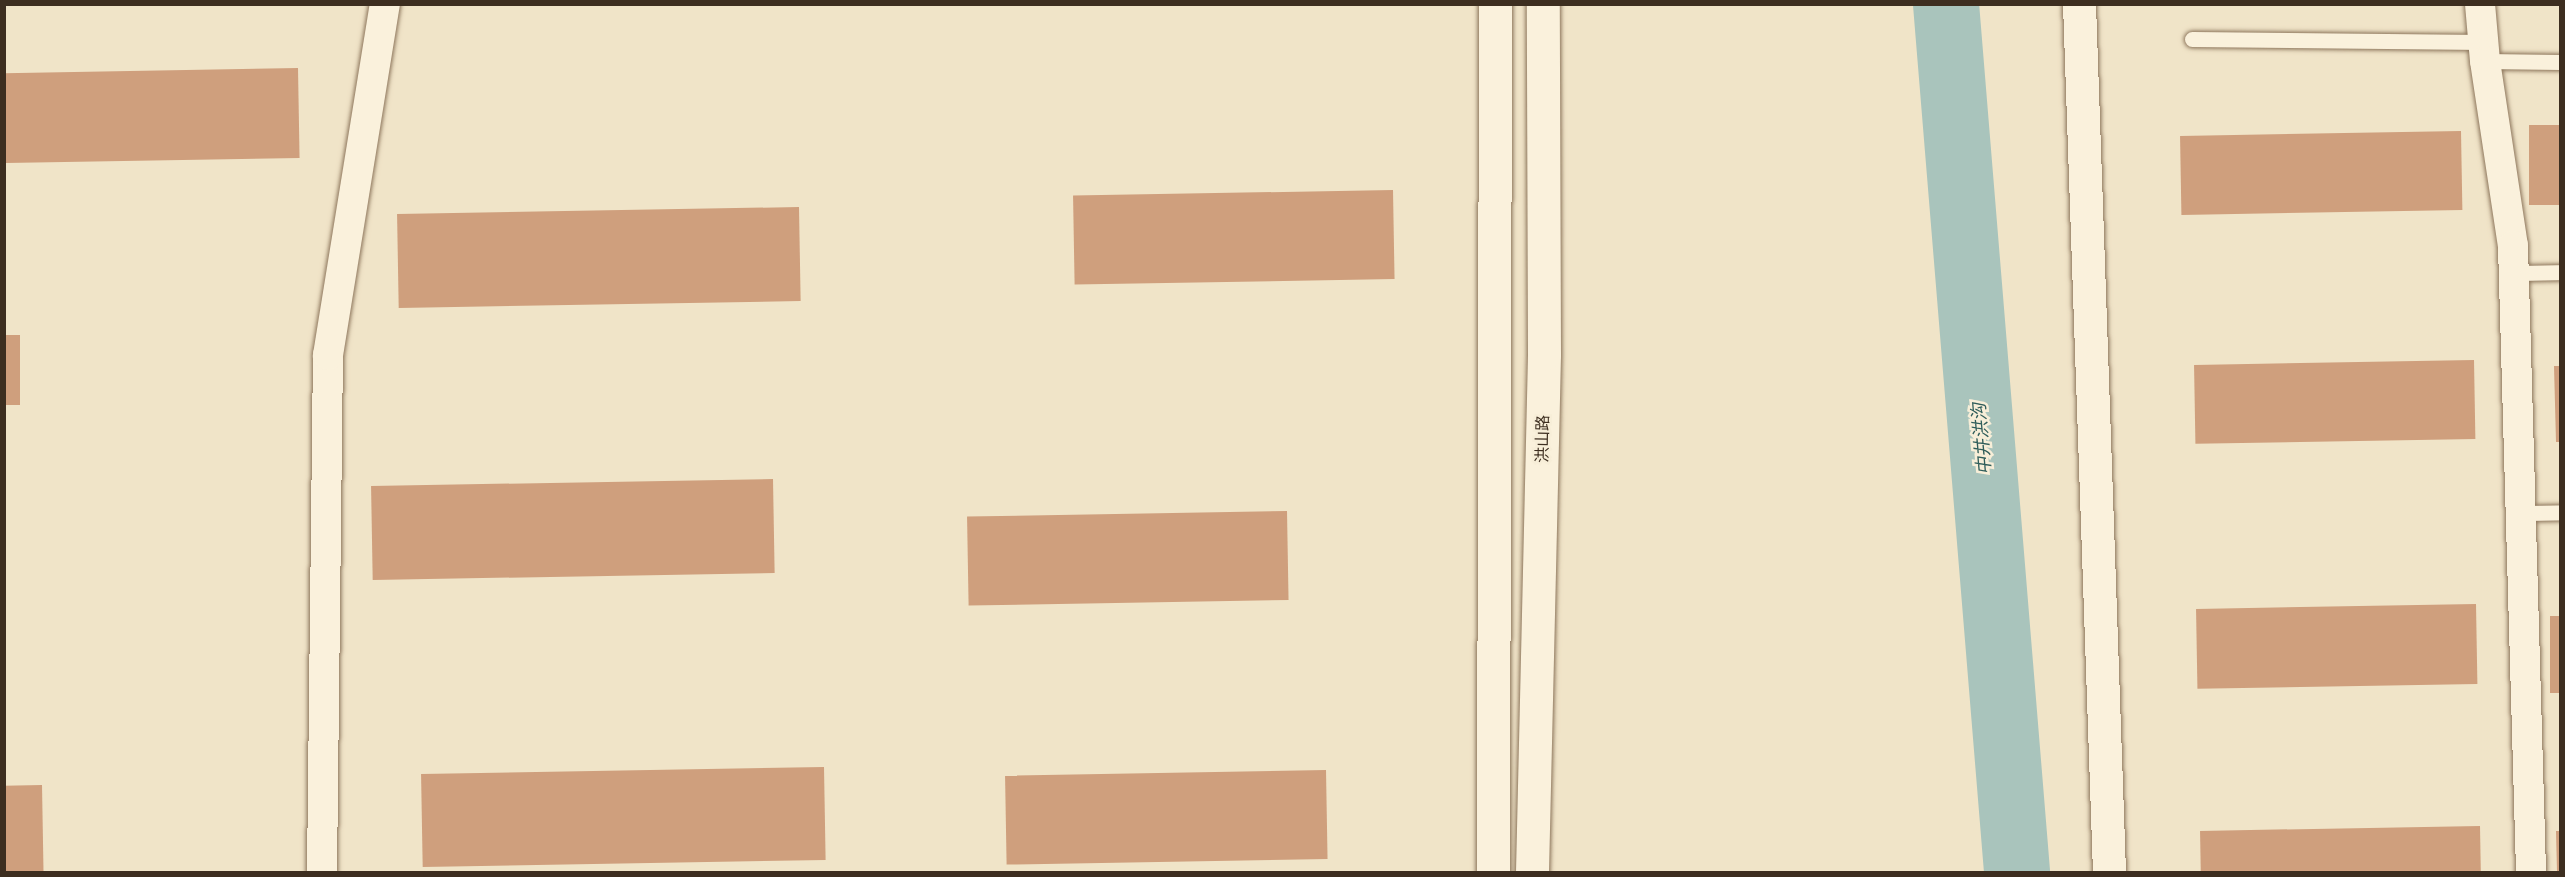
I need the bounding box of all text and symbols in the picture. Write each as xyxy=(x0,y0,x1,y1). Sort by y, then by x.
water label: 中井洪沟 xyxy=(1968,402,1996,476)
street label: 洪山路 xyxy=(1532,415,1552,463)

